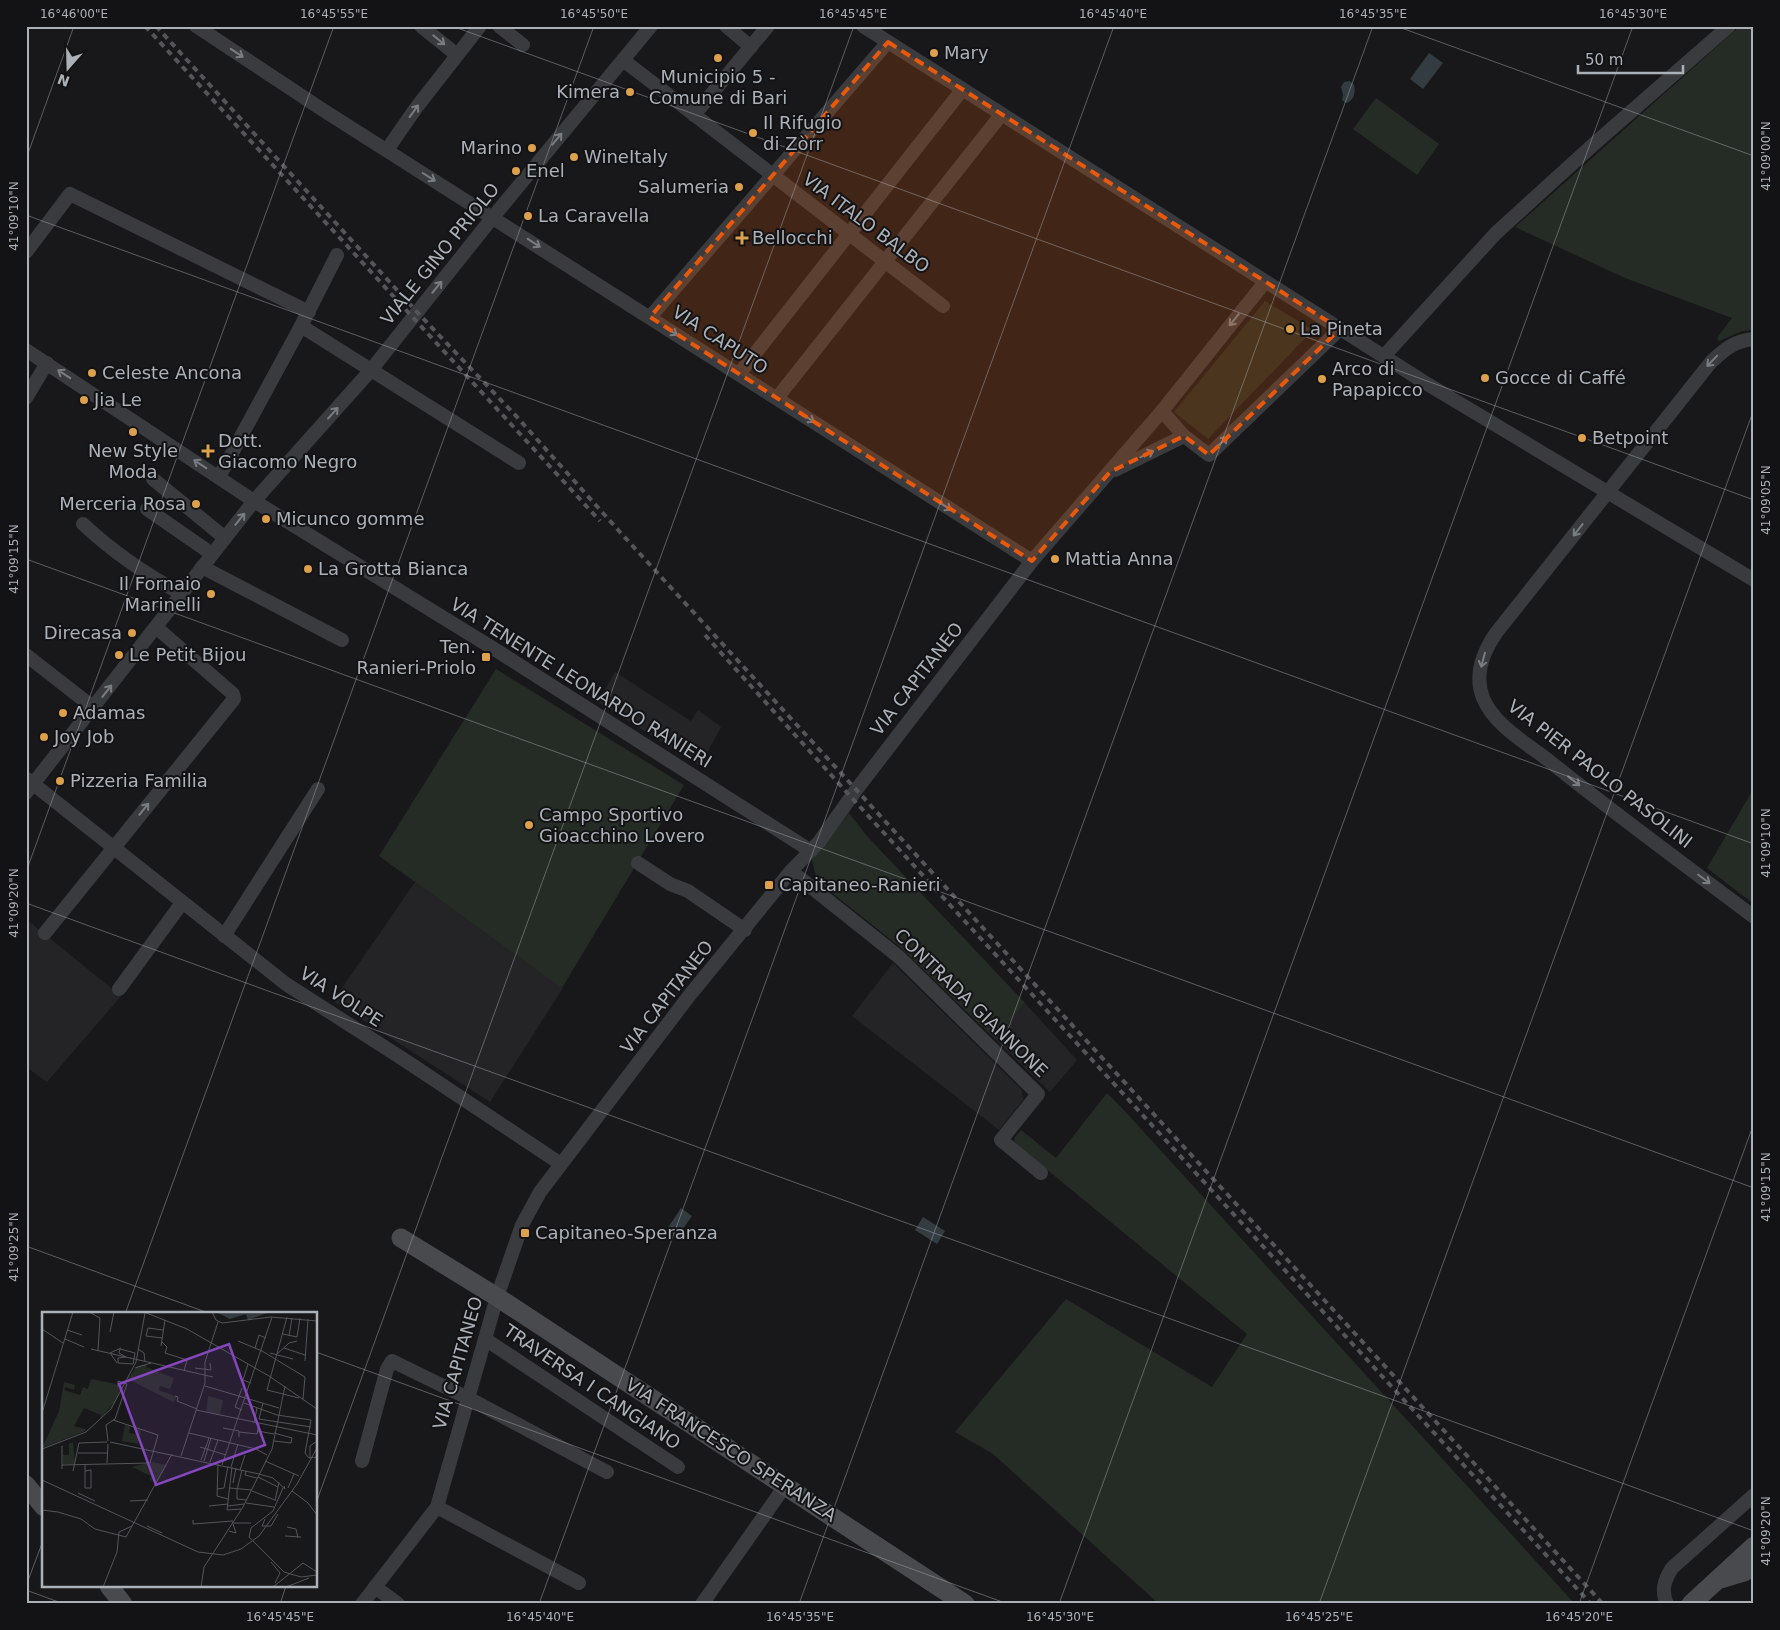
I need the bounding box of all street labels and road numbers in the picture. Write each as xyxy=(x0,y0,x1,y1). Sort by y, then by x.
street label: VIA ITALO BALBO xyxy=(799,168,934,277)
street label: VIALE GINO PRIOLO xyxy=(376,179,503,329)
street label: VIA CAPUTO xyxy=(669,301,772,378)
street label: VIA TENENTE LEONARDO RANIERI xyxy=(447,593,716,772)
street label: VIA CAPITANEO xyxy=(866,618,967,739)
street label: VIA PIER PAOLO PASOLINI xyxy=(1504,695,1697,852)
street label: CONTRADA GIANNONE xyxy=(891,924,1052,1081)
street label: VIA CAPITANEO xyxy=(616,936,717,1057)
street label: VIA VOLPE xyxy=(296,962,386,1031)
street label: VIA CAPITANEO xyxy=(428,1294,487,1432)
street label: TRAVERSA I CANGIANO xyxy=(499,1319,685,1454)
street label: VIA FRANCESCO SPERANZA xyxy=(622,1373,841,1526)

